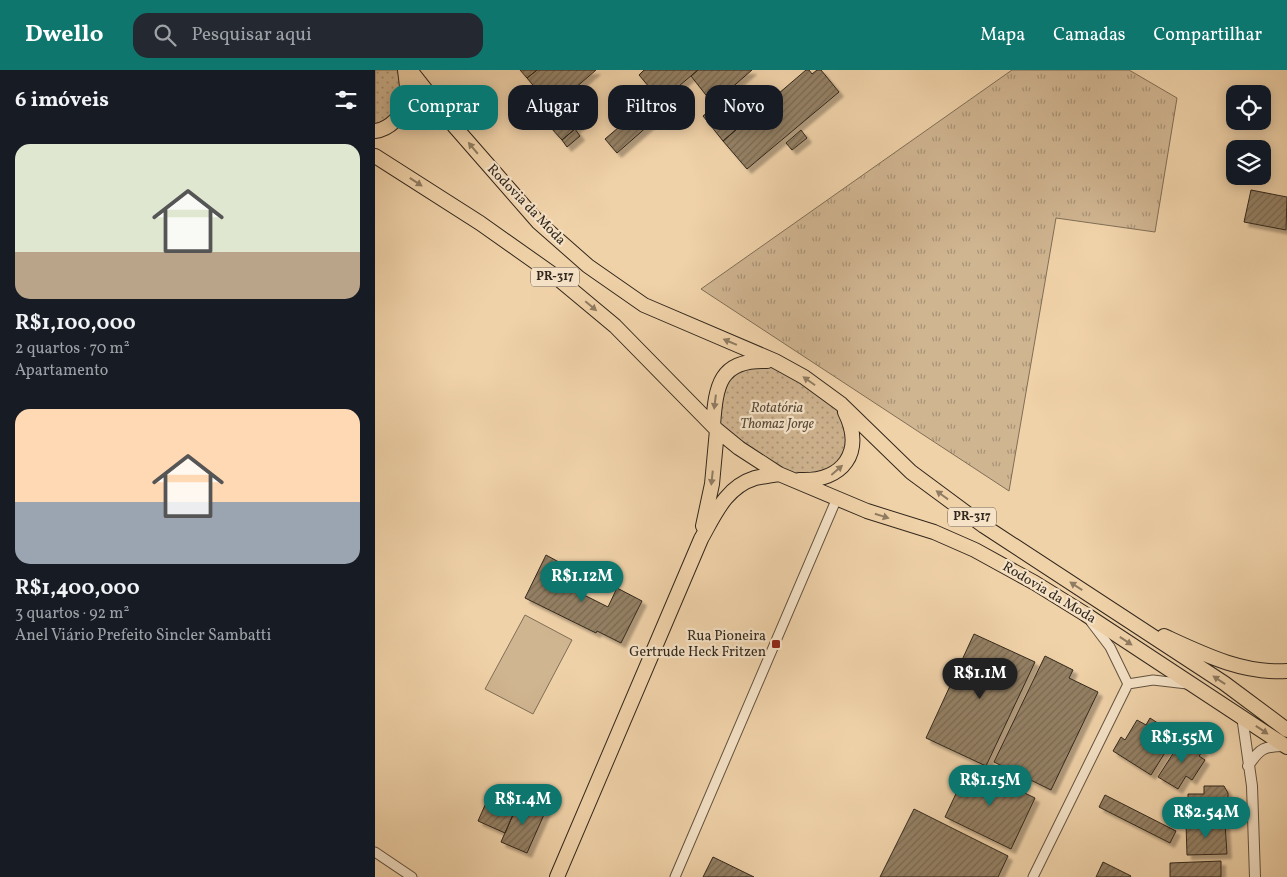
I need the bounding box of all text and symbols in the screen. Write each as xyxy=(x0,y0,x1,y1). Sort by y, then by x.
search box xyxy=(133,13,483,58)
text: Dwello xyxy=(25,18,103,52)
icon: search xyxy=(151,21,179,49)
text: Pesquisar aqui xyxy=(191,22,312,48)
text: Mapa xyxy=(980,23,1025,48)
text: Camadas xyxy=(1053,23,1126,48)
text: Compartilhar xyxy=(1154,23,1262,48)
chip: Comprar xyxy=(390,85,498,130)
chip: Alugar xyxy=(508,85,598,130)
chip: Filtros xyxy=(608,85,695,130)
chip: Novo xyxy=(705,85,783,130)
map controls xyxy=(1226,85,1271,185)
button: locate xyxy=(1226,85,1271,130)
text: 6 imóveis xyxy=(15,86,109,115)
icon: filters xyxy=(332,86,360,114)
button: layers xyxy=(1226,140,1271,185)
one-way arrow xyxy=(467,141,478,154)
street label: Rodovia da Moda xyxy=(482,160,570,250)
icon: home xyxy=(143,176,233,266)
one-way arrow xyxy=(409,177,423,187)
road number: PR-317 xyxy=(531,268,579,286)
one-way arrow xyxy=(584,301,597,312)
text: R$1,100,000 xyxy=(15,309,136,338)
one-way arrow xyxy=(723,337,737,345)
text: 2 quartos · 70 m² xyxy=(15,338,130,360)
text: Apartamento xyxy=(15,360,108,382)
one-way arrow xyxy=(803,376,816,386)
one-way arrow xyxy=(711,394,719,410)
park label: Rotatória Thomaz Jorge xyxy=(740,399,814,434)
icon: home xyxy=(143,441,233,531)
one-way arrow xyxy=(830,465,843,476)
one-way arrow xyxy=(708,470,716,486)
one-way arrow xyxy=(935,490,949,500)
road number: PR-317 xyxy=(948,508,996,527)
one-way arrow xyxy=(875,512,890,520)
street label: Rodovia da Moda xyxy=(999,558,1099,628)
pin: R$1.12M xyxy=(536,560,628,603)
text: R$1.12M xyxy=(551,566,613,588)
text: R$1,400,000 xyxy=(15,574,140,603)
one-way arrow xyxy=(1069,581,1083,591)
text: 3 quartos · 92 m² xyxy=(15,603,129,625)
text: Anel Viário Prefeito Sincler Sambatti xyxy=(15,625,271,647)
place label: Rua Pioneira Gertrude Heck Fritzen xyxy=(629,627,766,662)
one-way arrow xyxy=(1119,636,1133,646)
marker: Rua Pioneira Gertrude Heck Fritzen xyxy=(770,638,782,650)
pin: R$1.1M xyxy=(939,658,1021,700)
text: R$1.1M xyxy=(953,663,1007,685)
one-way arrow xyxy=(1213,675,1226,685)
pin: R$1.55M xyxy=(1136,722,1228,764)
one-way arrow xyxy=(1255,725,1269,735)
text: R$1.55M xyxy=(1151,727,1213,749)
pin: R$1.15M xyxy=(944,764,1036,807)
text: R$1.15M xyxy=(960,770,1020,792)
pin: R$1.4M xyxy=(482,784,564,826)
text: R$1.4M xyxy=(495,789,551,811)
pin: R$2.54M xyxy=(1160,796,1252,839)
text: R$2.54M xyxy=(1173,802,1239,824)

